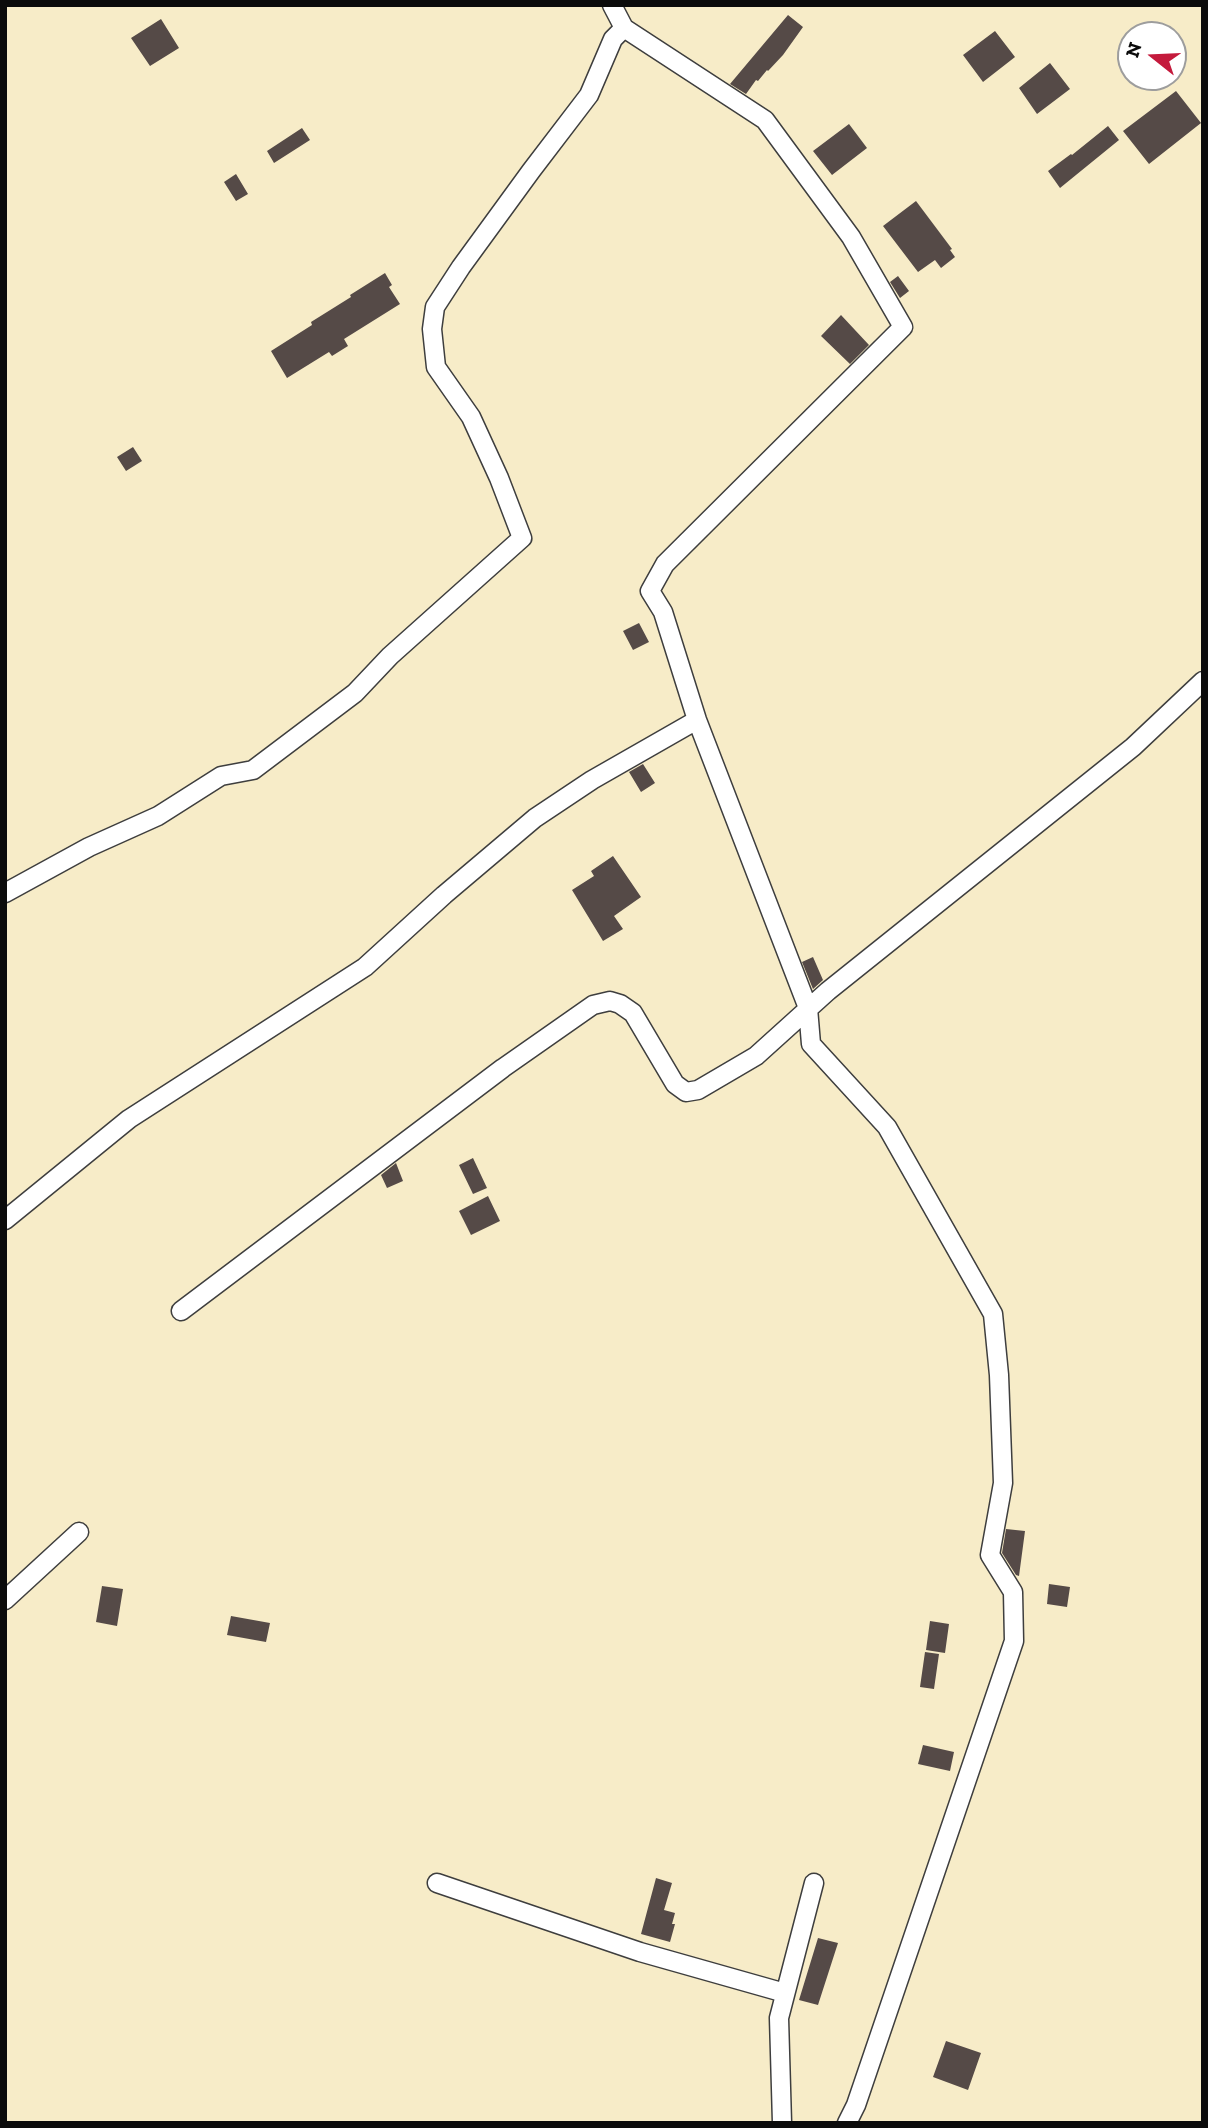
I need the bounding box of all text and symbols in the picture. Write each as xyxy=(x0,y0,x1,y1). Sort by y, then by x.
north arrow xyxy=(1117,21,1187,91)
text: N xyxy=(1120,40,1147,60)

